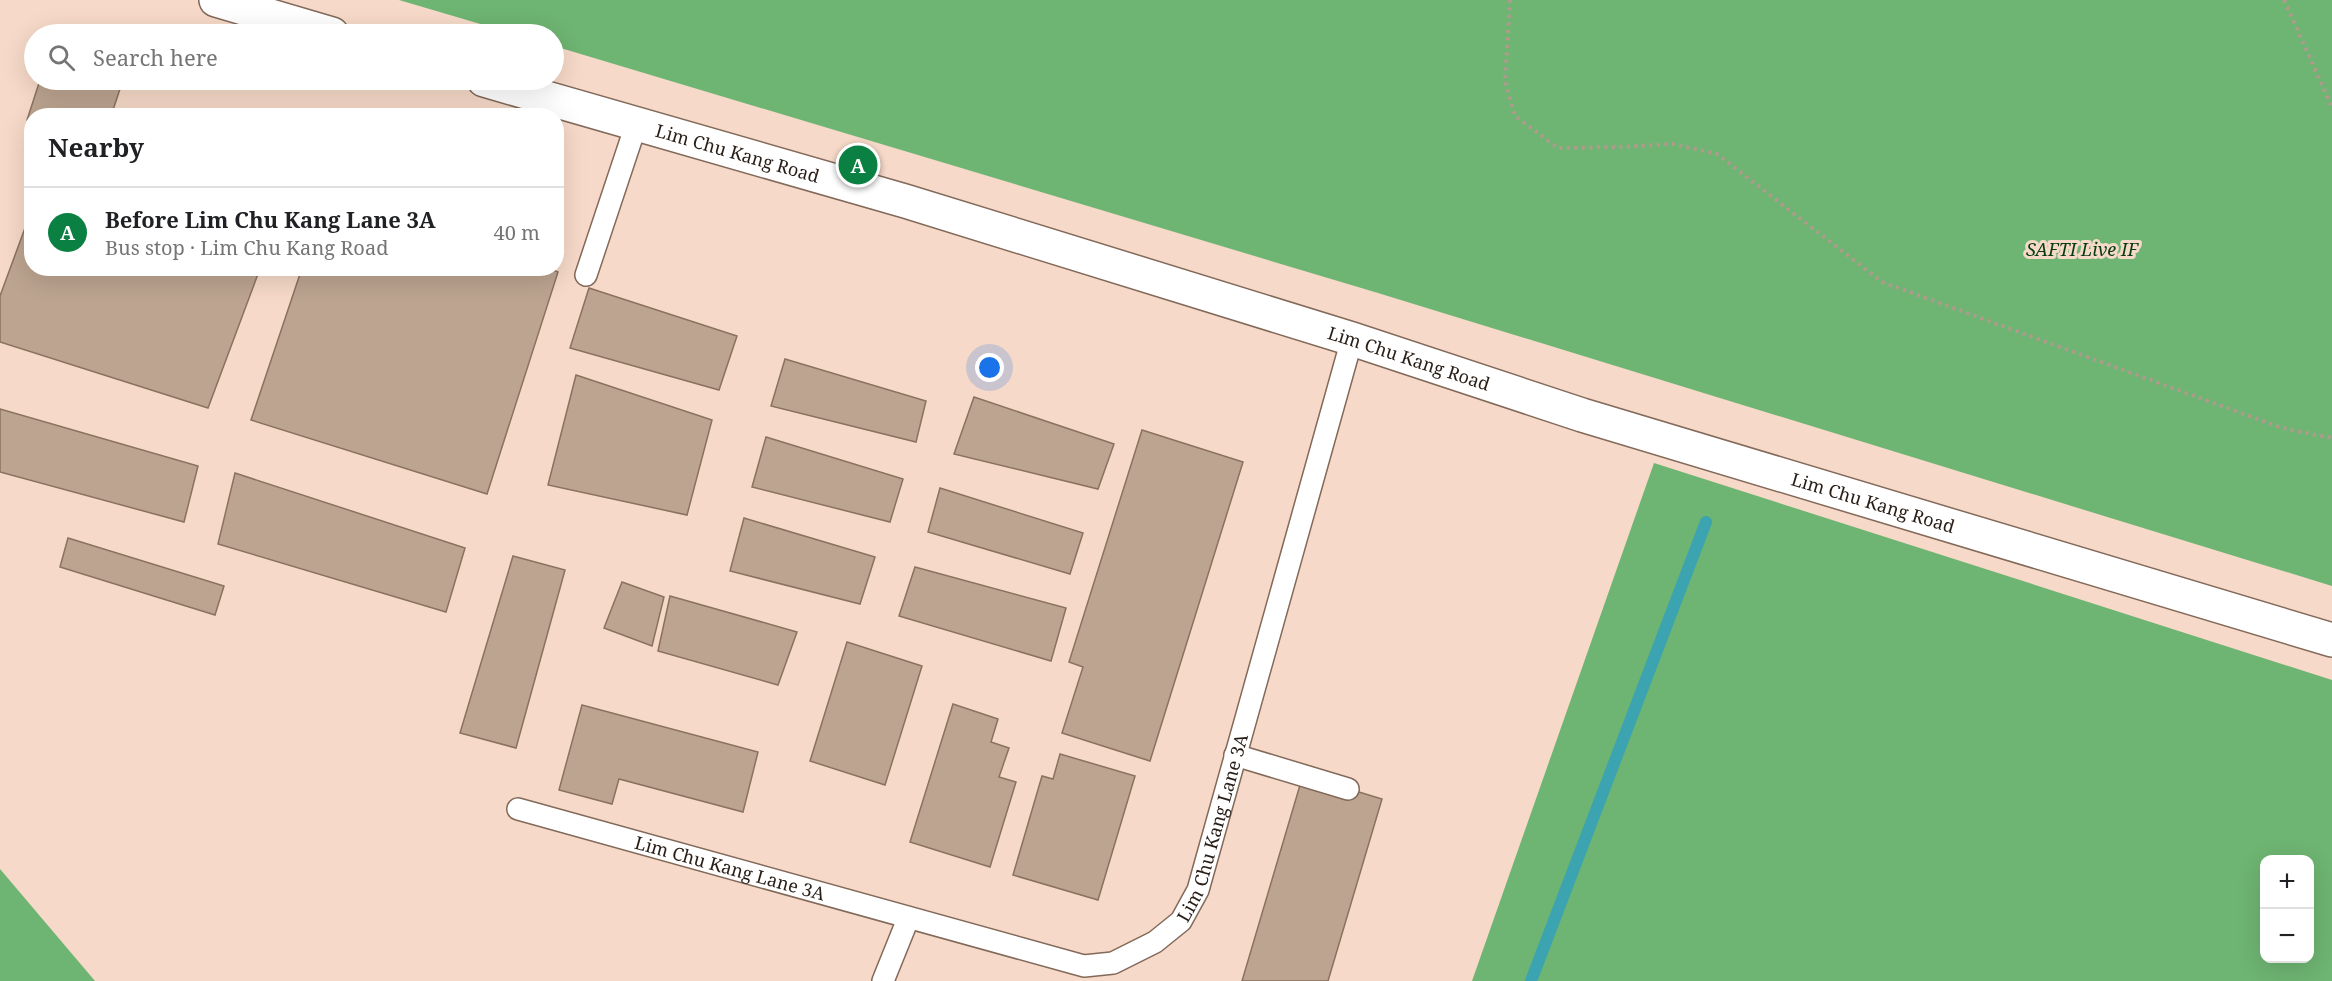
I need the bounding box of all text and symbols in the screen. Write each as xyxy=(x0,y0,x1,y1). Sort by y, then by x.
search box xyxy=(24,24,564,90)
icon: search xyxy=(45,41,78,74)
text: Search here xyxy=(93,42,218,72)
street label: Lim Chu Kang Road xyxy=(653,118,822,188)
text: Nearby xyxy=(48,129,144,165)
pin: A xyxy=(838,142,878,188)
text: Before Lim Chu Kang Lane 3A xyxy=(105,204,436,234)
text: A xyxy=(60,219,75,246)
text: 40 m xyxy=(494,219,540,246)
text: Bus stop · Lim Chu Kang Road xyxy=(105,234,388,261)
park label: SAFTI Live IF xyxy=(2026,237,2139,261)
street label: Lim Chu Kang Road xyxy=(1325,320,1493,396)
your location xyxy=(975,353,1004,382)
street label: Lim Chu Kang Road xyxy=(1788,466,1958,538)
street label: Lim Chu Kang Lane 3A xyxy=(1171,731,1253,926)
street label: Lim Chu Kang Lane 3A xyxy=(632,830,828,906)
map controls xyxy=(2260,855,2314,963)
button: + xyxy=(2260,855,2314,909)
button: − xyxy=(2260,909,2314,963)

